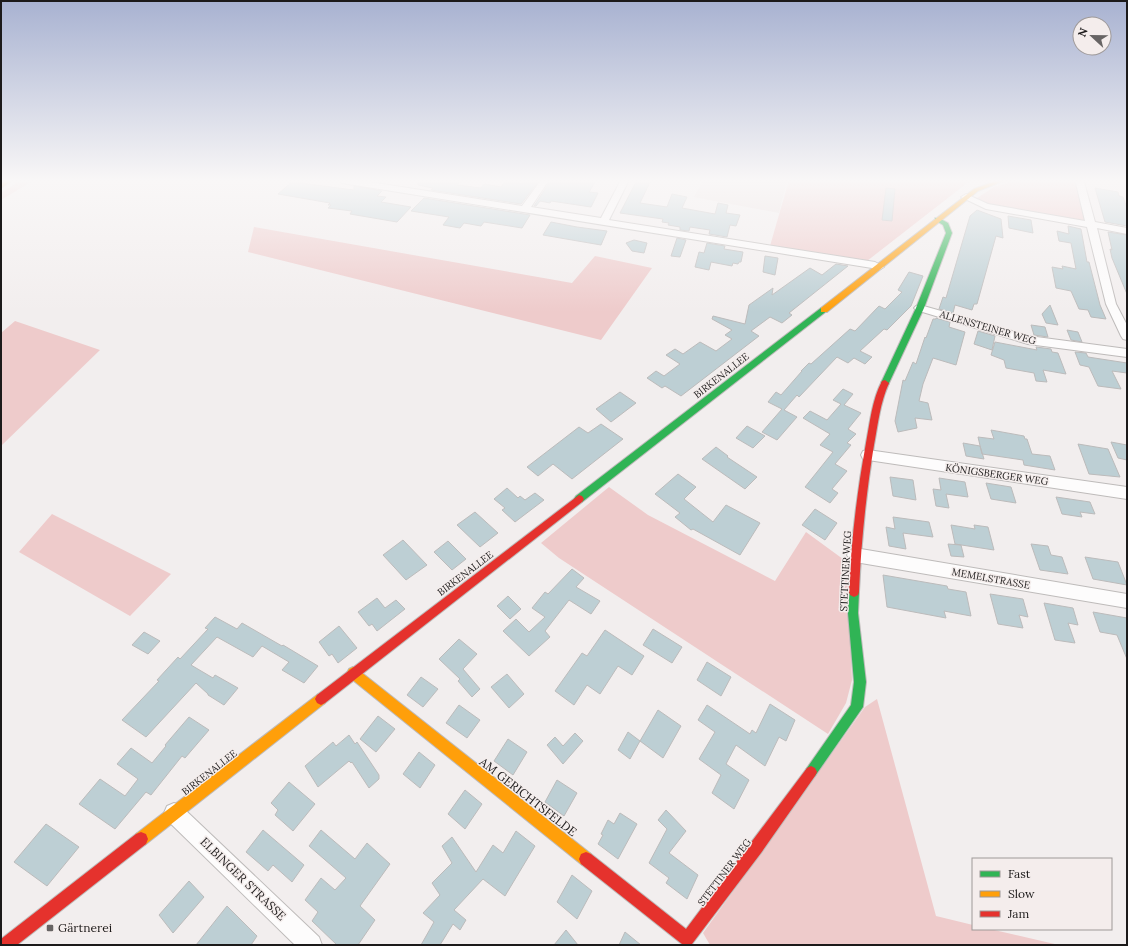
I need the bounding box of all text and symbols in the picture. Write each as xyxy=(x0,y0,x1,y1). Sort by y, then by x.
north arrow xyxy=(1072,16,1112,56)
text: N xyxy=(1075,25,1091,39)
street label: ALLENSTEINER WEG xyxy=(937,307,1038,348)
street label: BIRKENALLEE xyxy=(691,350,752,401)
street label: KÖNIGSBERGER WEG xyxy=(945,461,1050,488)
street label: STETTINER WEG xyxy=(837,530,854,612)
street label: BIRKENALLEE xyxy=(435,548,496,599)
street label: MEMELSTRASSE xyxy=(951,565,1031,592)
street label: BIRKENALLEE xyxy=(179,747,240,798)
street label: AM GERICHTSFELDE xyxy=(476,753,580,839)
street label: ELBINGER STRASSE xyxy=(197,834,289,923)
street label: STETTINER WEG xyxy=(695,836,754,909)
legend xyxy=(972,858,1112,930)
text: Fast xyxy=(1008,866,1031,881)
text: Slow xyxy=(1008,886,1035,901)
text: Jam xyxy=(1007,906,1029,921)
place label: Gärtnerei xyxy=(58,920,112,935)
marker: Gärtnerei xyxy=(45,923,55,933)

